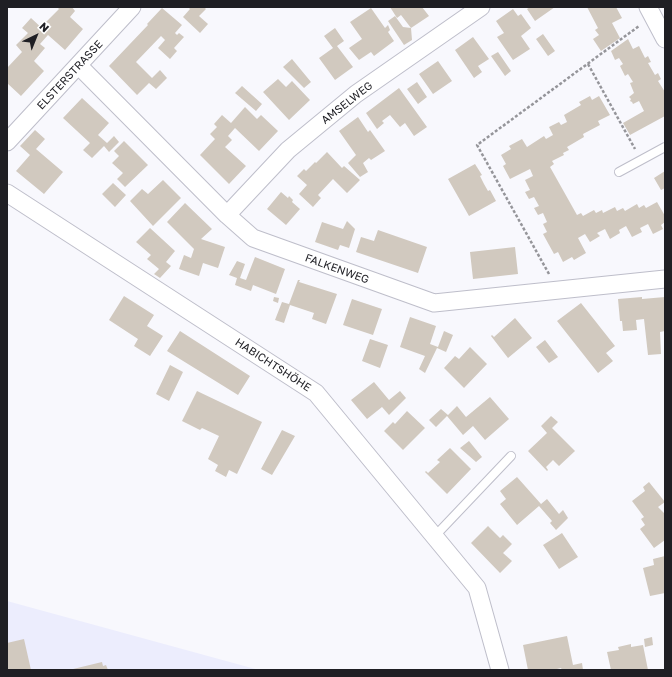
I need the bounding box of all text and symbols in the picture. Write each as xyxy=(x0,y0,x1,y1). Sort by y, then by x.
north arrow xyxy=(16,16,56,56)
text: N xyxy=(37,19,52,34)
street label: ELSTERSTRASSE xyxy=(34,38,106,112)
street label: AMSELWEG xyxy=(319,79,375,127)
street label: FALKENWEG xyxy=(303,251,371,287)
street label: HABICHTSHÖHE xyxy=(233,336,313,394)

